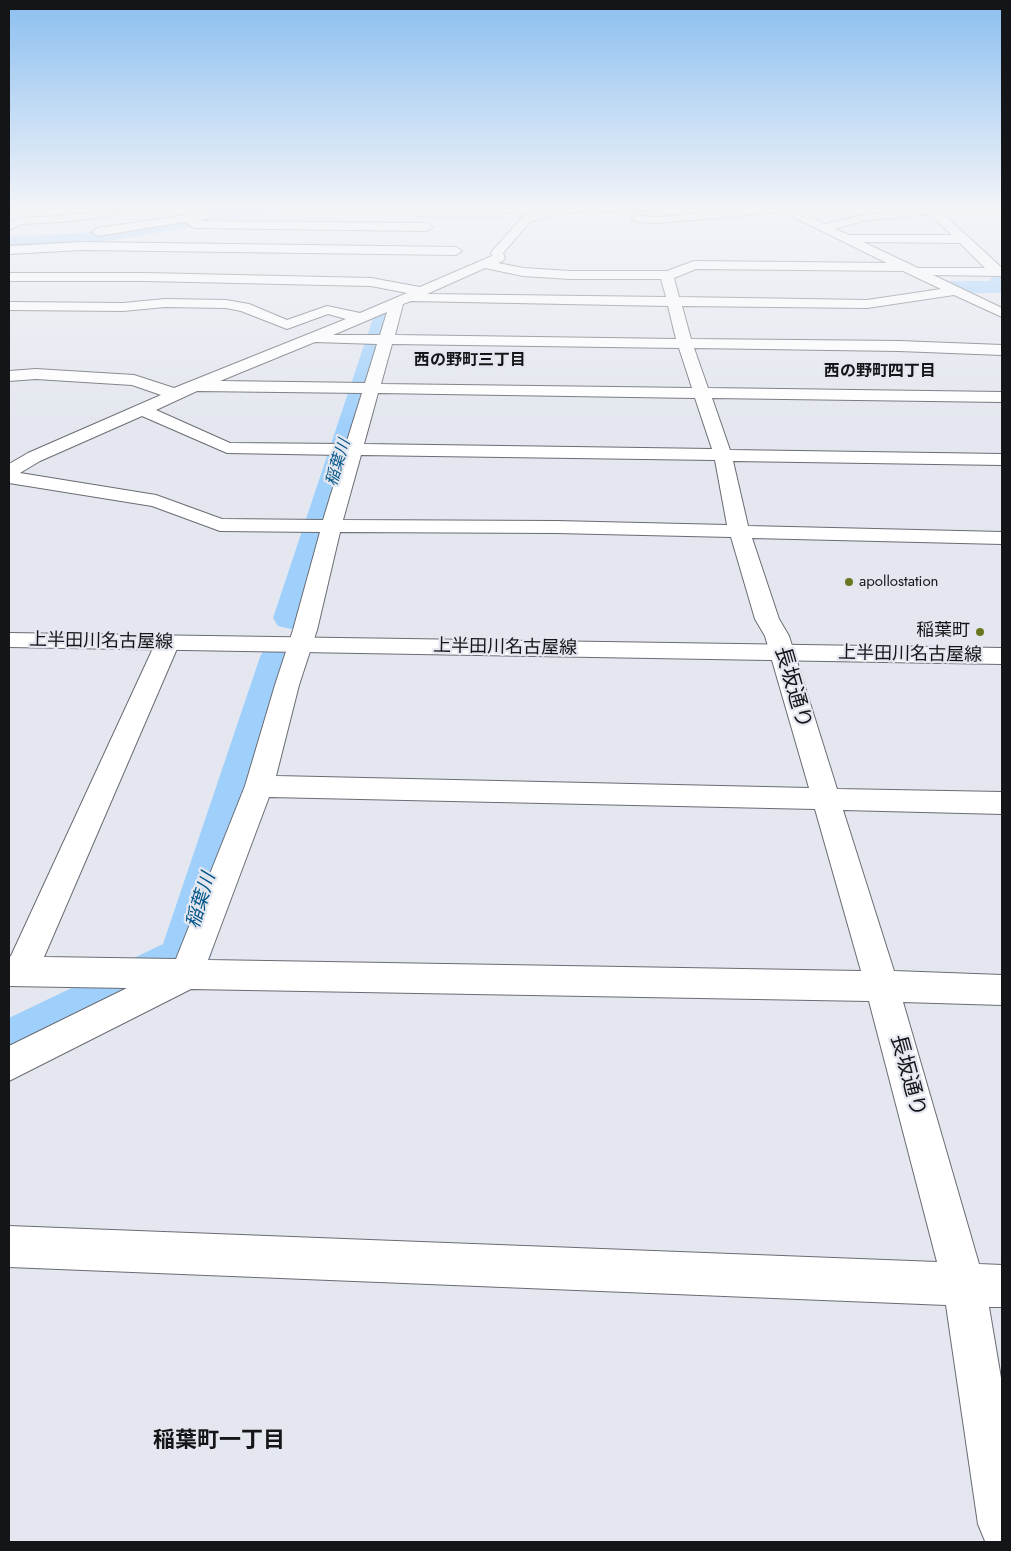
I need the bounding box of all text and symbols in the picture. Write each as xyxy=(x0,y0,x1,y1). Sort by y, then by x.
district label: 西の野町三丁目 xyxy=(414,351,526,371)
district label: 西の野町四丁目 xyxy=(824,362,936,382)
water label: 稲葉川 xyxy=(323,437,355,489)
place label: apollostation xyxy=(859,573,938,591)
marker: apollostation xyxy=(843,576,855,588)
place label: 稲葉町 xyxy=(916,621,970,643)
marker: 稲葉町 xyxy=(974,626,986,638)
street label: 上半田川名古屋線 xyxy=(29,630,173,654)
street label: 上半田川名古屋線 xyxy=(433,636,577,660)
street label: 上半田川名古屋線 xyxy=(838,643,982,667)
street label: 長坂通り xyxy=(768,644,816,732)
water label: 稲葉川 xyxy=(183,870,221,932)
street label: 長坂通り xyxy=(884,1032,930,1120)
district label: 稲葉町一丁目 xyxy=(153,1429,285,1455)

